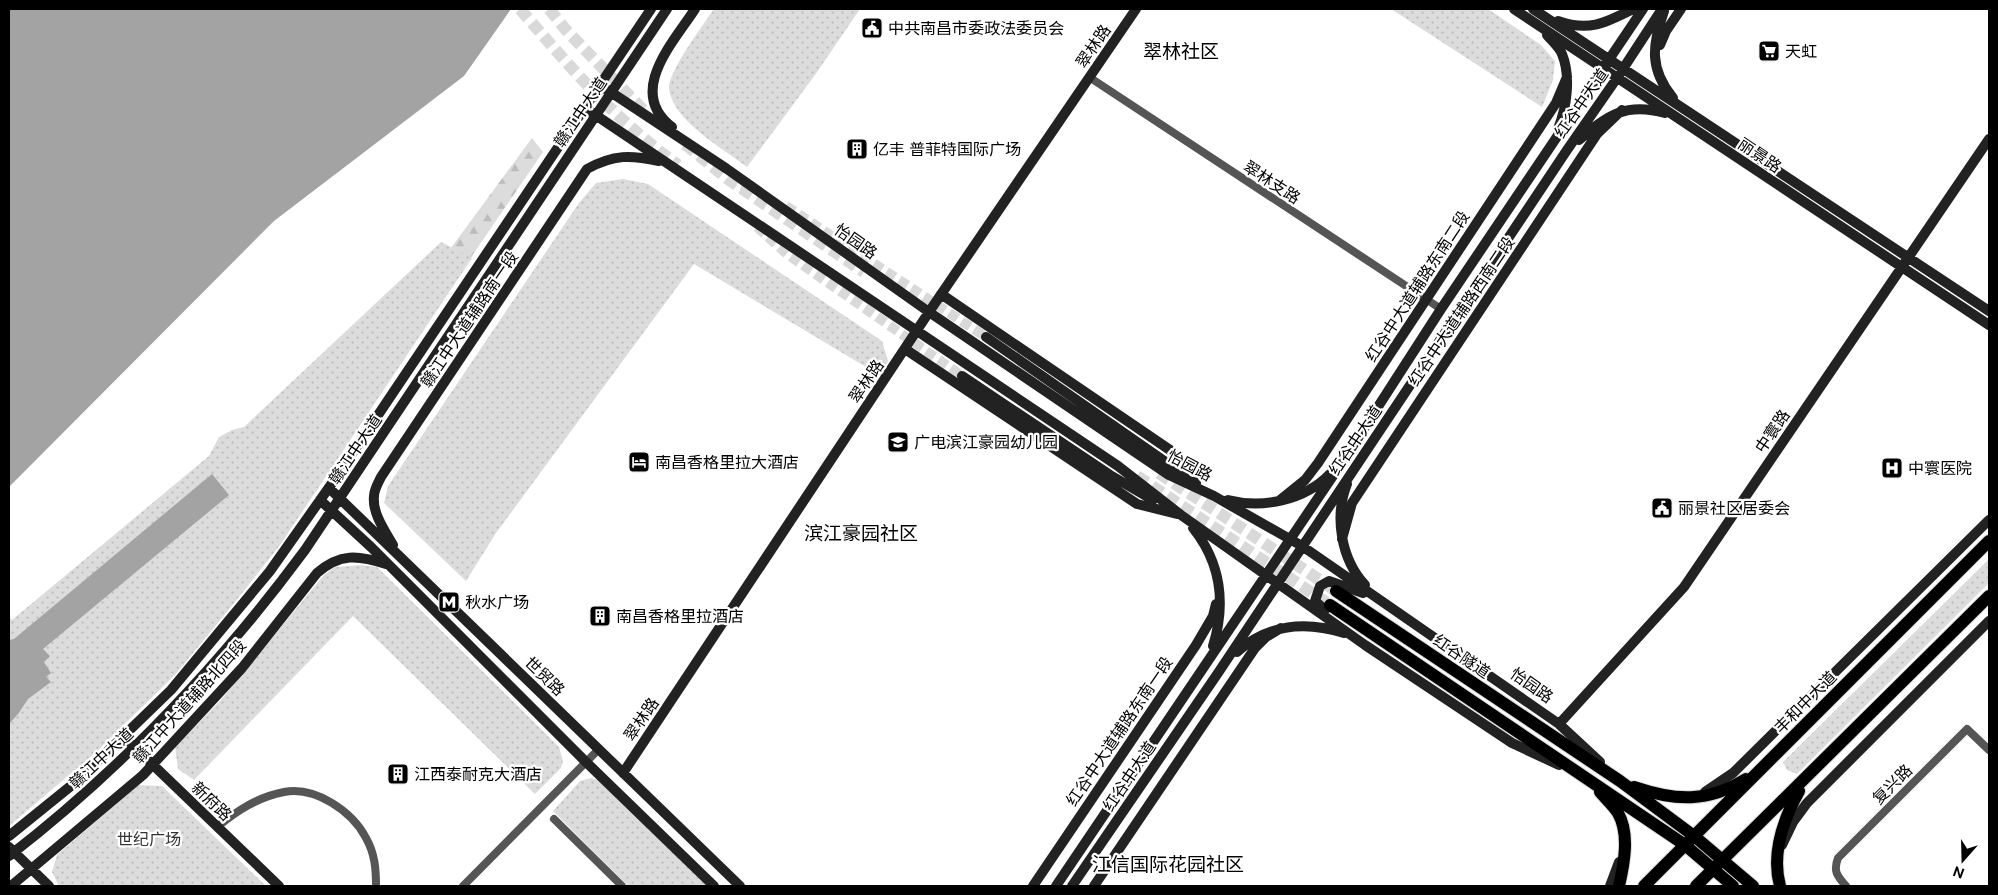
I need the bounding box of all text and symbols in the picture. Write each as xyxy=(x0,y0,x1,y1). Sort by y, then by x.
public building icon: 中共南昌市委政法委员会 xyxy=(860,16,884,40)
place label: 中共南昌市委政法委员会 xyxy=(888,19,1064,38)
street label: 翠林路 xyxy=(1072,21,1115,71)
supermarket icon: 天虹 xyxy=(1757,39,1781,63)
district label: 翠林社区 xyxy=(1143,40,1219,62)
place label: 天虹 xyxy=(1785,42,1817,61)
street label: 红谷中大道 xyxy=(1551,65,1612,142)
street label: 赣江中大道 xyxy=(550,74,611,151)
street label: 丽景路 xyxy=(1735,134,1785,177)
building icon: 亿丰 普菲特国际广场 xyxy=(845,137,869,161)
place label: 亿丰 普菲特国际广场 xyxy=(873,140,1021,159)
street label: 翠林支路 xyxy=(1240,157,1304,208)
street label: 红谷中大道辅路东南二段 xyxy=(1362,207,1473,365)
street label: 怡园路 xyxy=(831,220,881,263)
street label: 红谷中大道辅路西南二段 xyxy=(1404,233,1519,390)
street label: 赣江中大道辅路南一段 xyxy=(417,248,522,391)
street label: 翠林路 xyxy=(845,356,888,406)
street label: 红谷中大道 xyxy=(1325,402,1386,479)
street label: 中寰路 xyxy=(1751,406,1794,456)
street label: 赣江中大道 xyxy=(325,411,386,488)
school or university icon: 广电滨江豪园幼儿园 xyxy=(886,430,910,454)
place label: 广电滨江豪园幼儿园 xyxy=(914,433,1058,452)
street label: 怡园路 xyxy=(1164,446,1215,485)
hotel icon: 南昌香格里拉大酒店 xyxy=(627,450,651,474)
place label: 南昌香格里拉大酒店 xyxy=(655,453,799,472)
hospital icon: 中寰医院 xyxy=(1880,456,1904,480)
place label: 中寰医院 xyxy=(1908,459,1972,478)
public building icon: 丽景社区居委会 xyxy=(1650,496,1674,520)
place label: 丽景社区居委会 xyxy=(1678,499,1790,518)
district label: 滨江豪园社区 xyxy=(804,522,918,544)
metro station icon: 秋水广场 xyxy=(437,590,461,614)
place label: 秋水广场 xyxy=(465,593,529,612)
building icon: 南昌香格里拉酒店 xyxy=(588,604,612,628)
place label: 南昌香格里拉酒店 xyxy=(616,607,744,626)
street label: 红谷隧道 xyxy=(1430,631,1494,682)
street label: 赣江中大道辅路北四段 xyxy=(129,636,250,767)
street label: 世贸路 xyxy=(521,653,569,700)
street label: 红谷中大道辅路东南一段 xyxy=(1062,653,1176,809)
street label: 怡园路 xyxy=(1507,664,1557,707)
street label: 丰和中大道 xyxy=(1770,667,1840,737)
street label: 翠林路 xyxy=(620,694,663,744)
street label: 赣江中大道 xyxy=(66,724,137,793)
street label: 红谷中大道 xyxy=(1099,737,1159,815)
street label: 复兴路 xyxy=(1869,761,1916,808)
building icon: 江西泰耐克大酒店 xyxy=(386,762,410,786)
place label: 江西泰耐克大酒店 xyxy=(414,765,542,784)
street label: 新府路 xyxy=(188,778,236,825)
park label: 世纪广场 xyxy=(117,830,181,849)
north arrow xyxy=(1938,835,1988,885)
district label: 江信国际花园社区 xyxy=(1092,853,1244,875)
text: N xyxy=(1951,863,1966,882)

